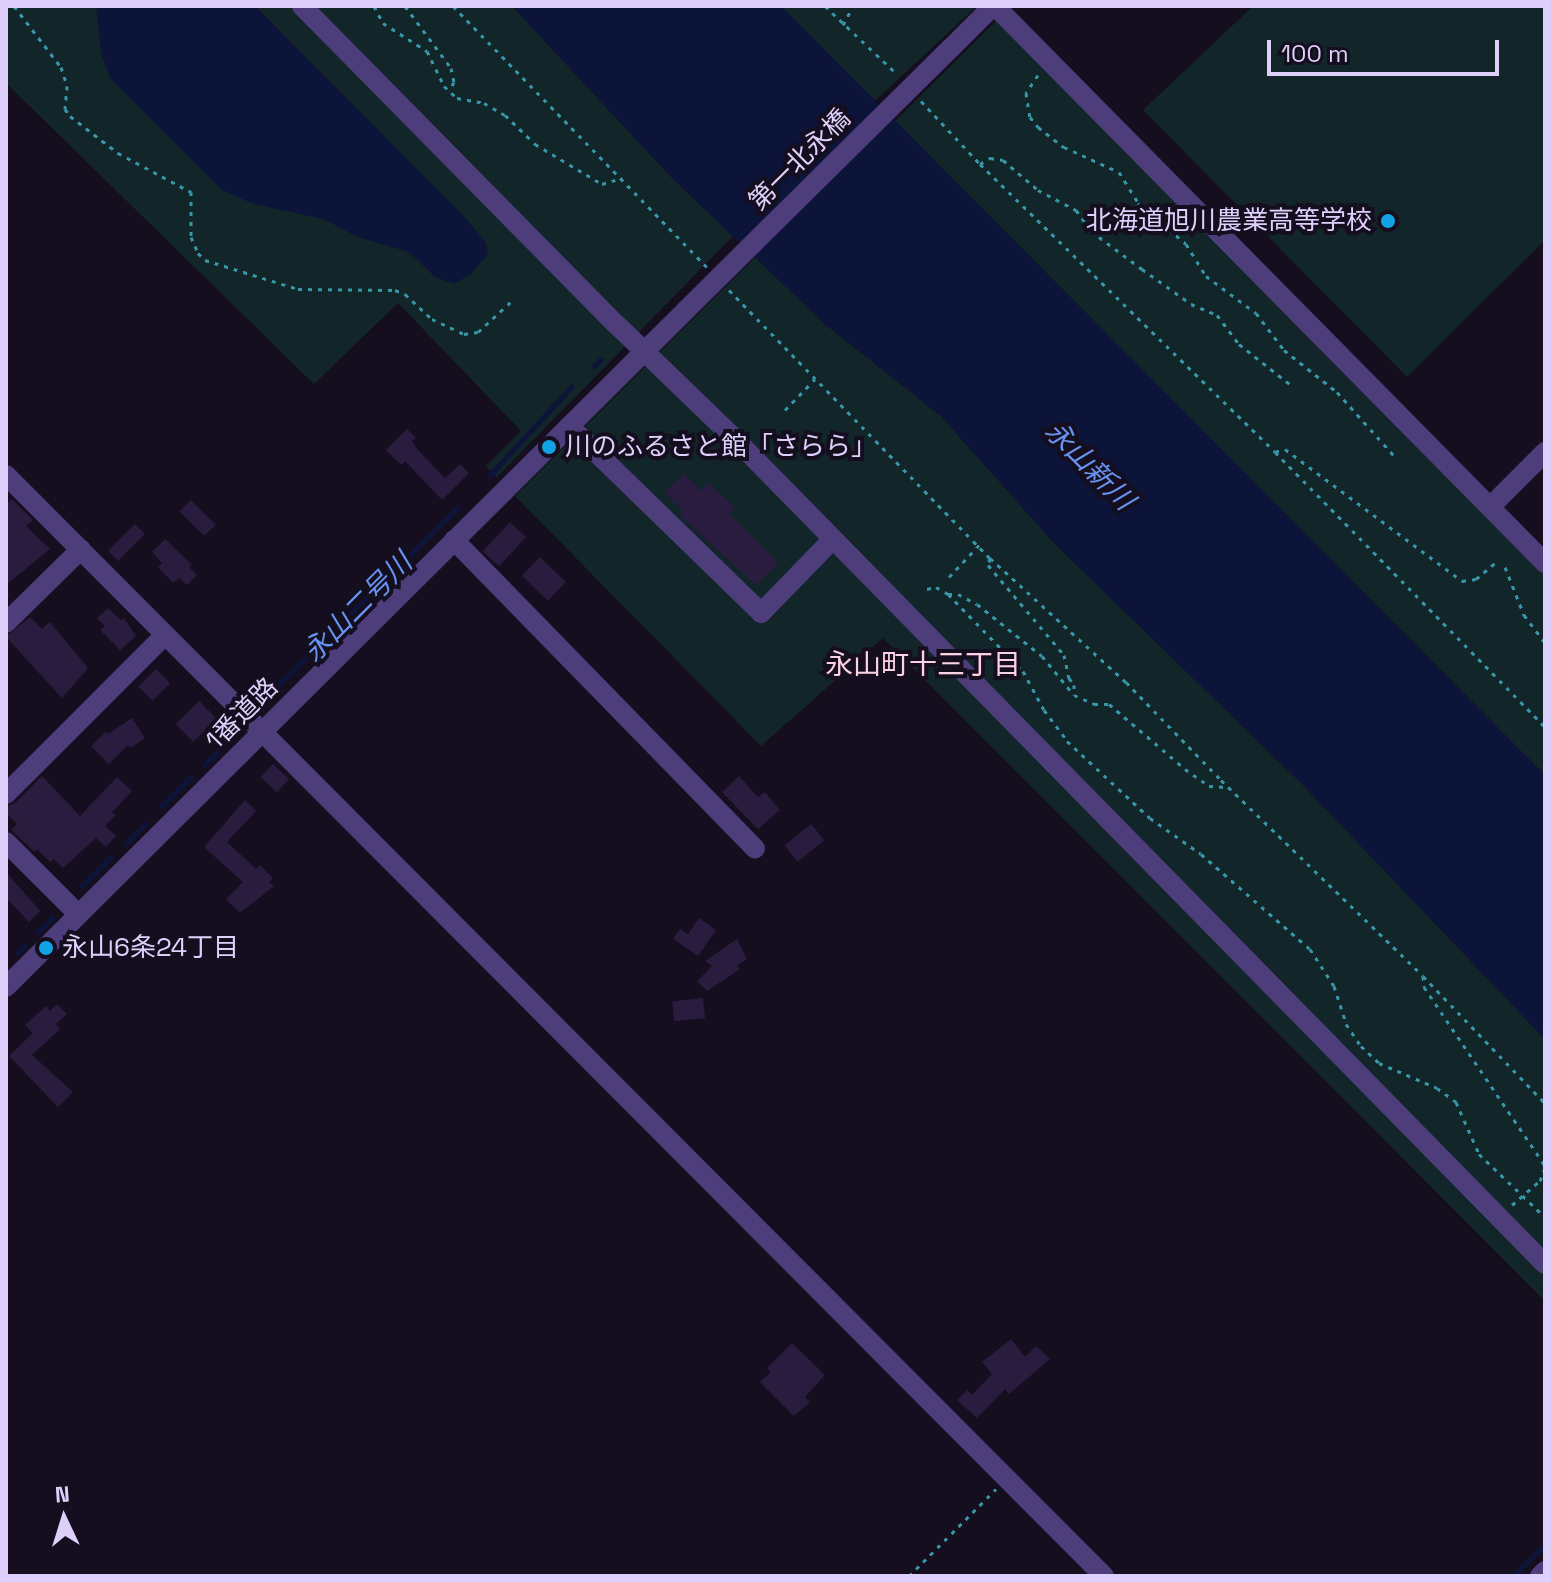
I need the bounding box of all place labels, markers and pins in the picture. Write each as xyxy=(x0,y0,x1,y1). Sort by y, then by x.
place label: 北海道旭川農業高等学校 xyxy=(1086,205,1372,237)
marker: 北海道旭川農業高等学校 xyxy=(1379,212,1397,230)
place label: 川のふるさと館「さらら」 xyxy=(565,431,877,463)
marker: 川のふるさと館「さらら」 xyxy=(540,438,558,456)
place label: 永山6条24丁目 xyxy=(62,932,239,964)
marker: 永山6条24丁目 xyxy=(37,939,55,957)

